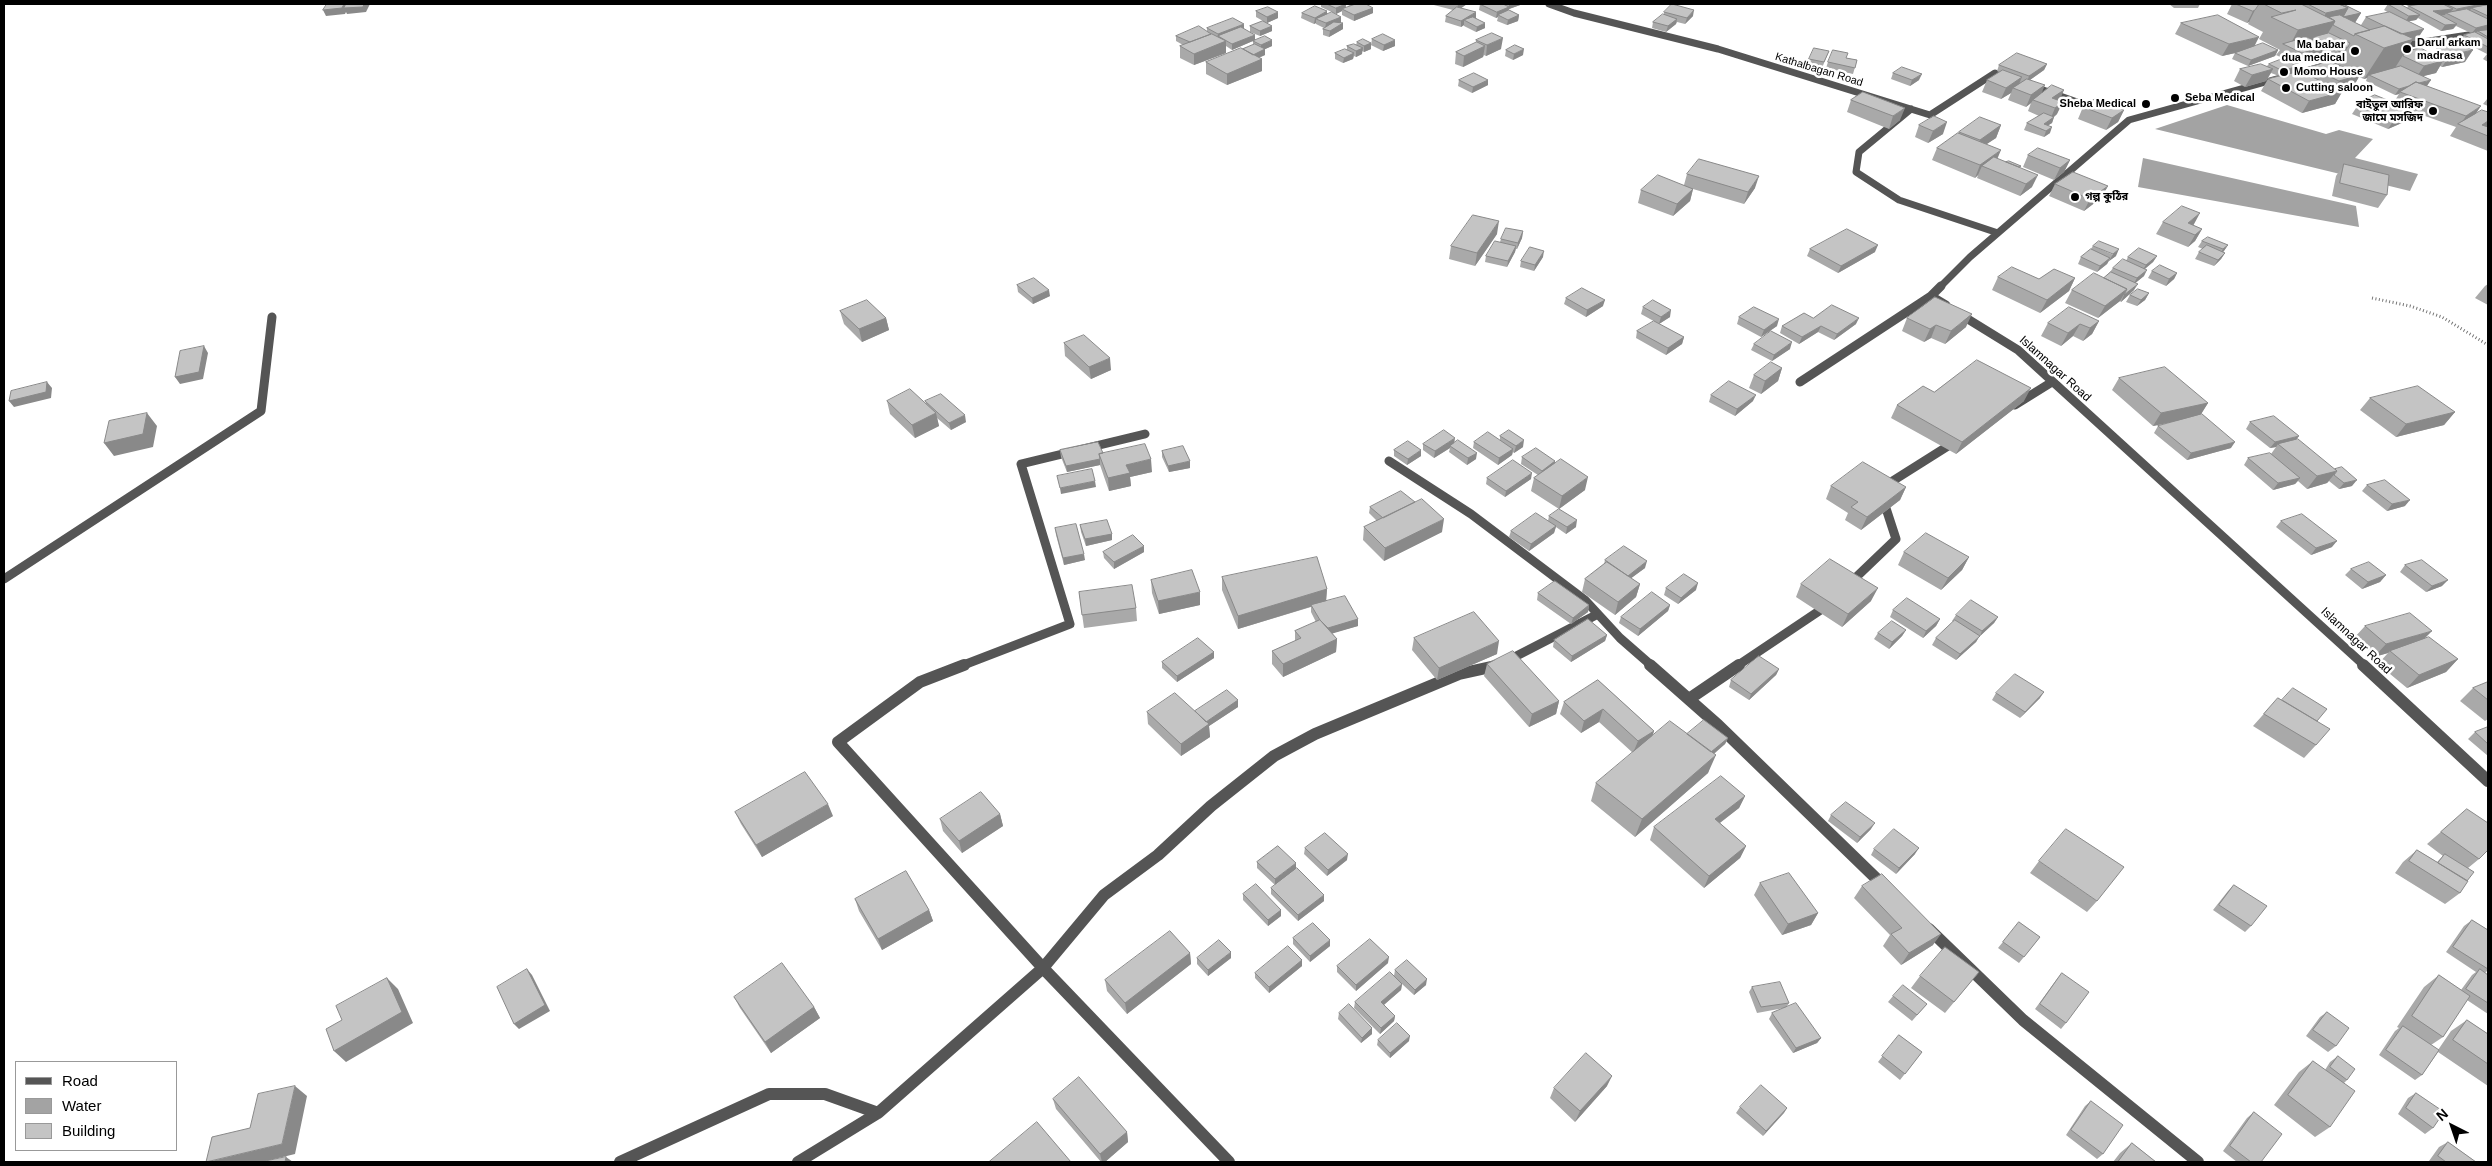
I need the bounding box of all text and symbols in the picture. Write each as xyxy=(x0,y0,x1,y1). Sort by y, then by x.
place label: Darul arkam madrasa xyxy=(2417,36,2481,62)
place label: Ma babar dua medical xyxy=(2281,38,2345,64)
marker: Darul arkam madrasa xyxy=(2401,43,2413,55)
marker: Ma babar dua medical xyxy=(2349,45,2361,57)
street label: Kathalbagan Road xyxy=(1773,50,1865,90)
place label: Momo House xyxy=(2294,65,2363,79)
marker: Momo House xyxy=(2278,66,2290,78)
place label: Cutting saloon xyxy=(2296,81,2373,95)
marker: Cutting saloon xyxy=(2280,82,2292,94)
place label: Seba Medical xyxy=(2185,91,2255,105)
marker: Seba Medical xyxy=(2169,92,2181,104)
place label: Sheba Medical xyxy=(2060,97,2136,111)
marker: Sheba Medical xyxy=(2140,98,2152,110)
place label: বাইতুল আরিফ জামে মসজিদ xyxy=(2356,98,2423,124)
marker: বাইতুল আরিফ জামে মসজিদ xyxy=(2427,105,2439,117)
place label: গল্প কুঠির xyxy=(2085,190,2128,204)
marker: গল্প কুঠির xyxy=(2069,191,2081,203)
street label: Islamnagar Road xyxy=(2016,333,2094,405)
street label: Islamnagar Road xyxy=(2318,605,2394,677)
legend xyxy=(15,1061,178,1151)
text: Road xyxy=(62,1072,98,1089)
text: Water xyxy=(62,1097,101,1114)
north arrow xyxy=(2427,1101,2477,1151)
text: N xyxy=(2433,1105,2451,1124)
text: Building xyxy=(62,1122,115,1139)

